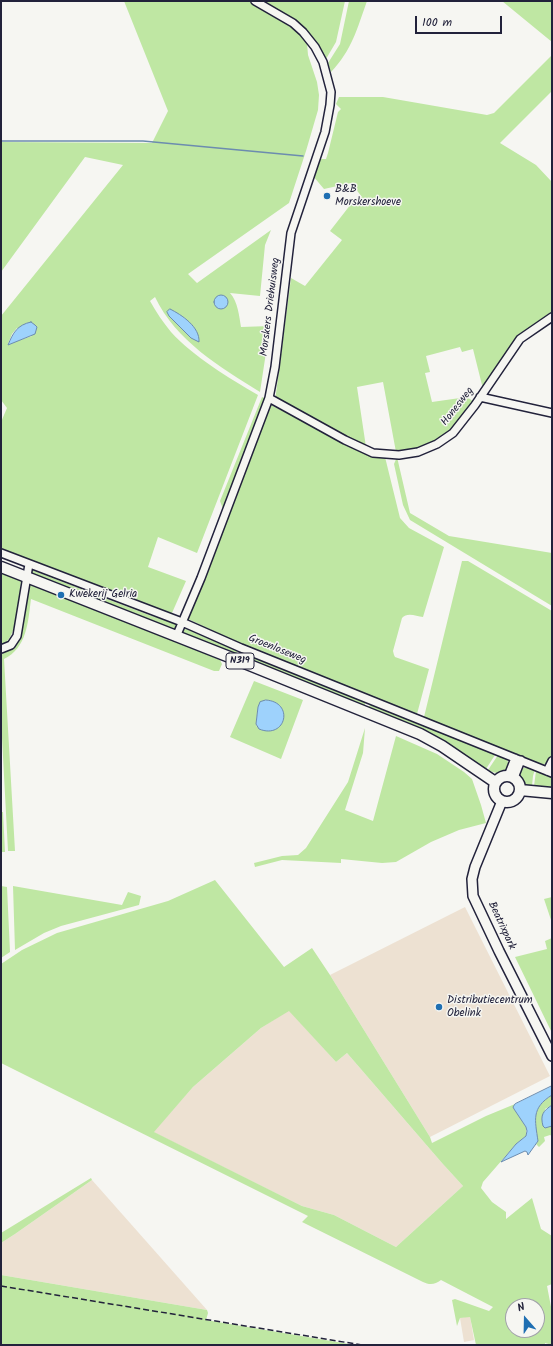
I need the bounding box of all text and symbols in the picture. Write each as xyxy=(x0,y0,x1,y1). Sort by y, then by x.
scale bar xyxy=(417,8,504,34)
text: 100 m xyxy=(422,13,452,32)
place label: B&B Morskershoeve xyxy=(335,183,401,209)
marker: B&B Morskershoeve xyxy=(322,191,332,201)
street label: Morskers Driehuisweg xyxy=(258,257,284,357)
street label: Honesweg xyxy=(439,385,477,429)
place label: Kwekerij Gelria xyxy=(69,588,137,602)
marker: Kwekerij Gelria xyxy=(56,590,66,600)
street label: Groenloseweg xyxy=(246,632,308,668)
road number: N319 xyxy=(226,653,254,669)
street label: Beatrixpark xyxy=(484,900,518,952)
place label: Distributiecentrum Obelink xyxy=(447,994,532,1020)
marker: Distributiecentrum Obelink xyxy=(434,1002,444,1012)
north arrow xyxy=(505,1298,545,1338)
text: N xyxy=(515,1298,528,1317)

